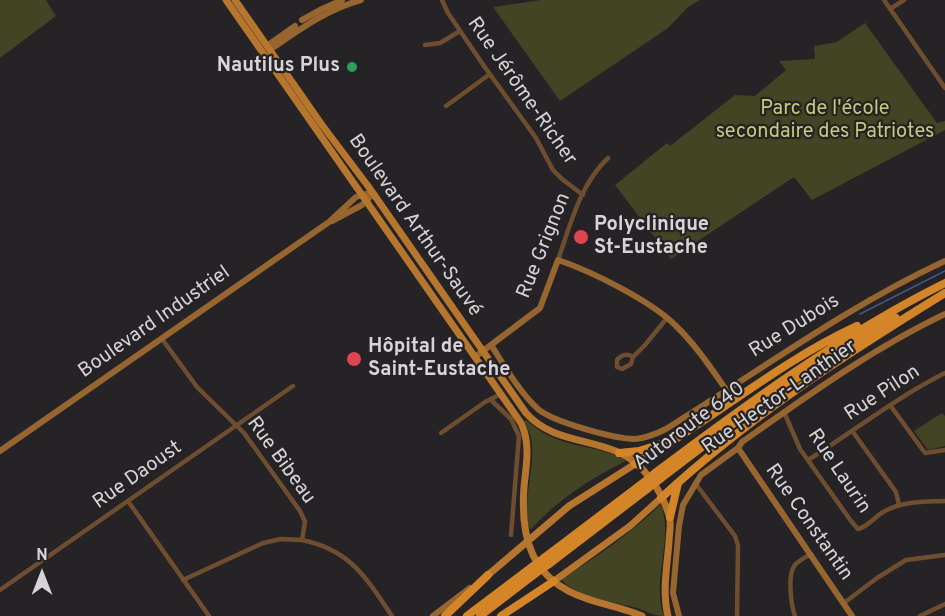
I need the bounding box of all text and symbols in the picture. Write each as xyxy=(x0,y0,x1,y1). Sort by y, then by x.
street label: Rue Jérôme-Richer xyxy=(461,13,581,171)
place label: Nautilus Plus xyxy=(217,55,340,79)
marker: Nautilus Plus xyxy=(345,60,359,74)
park label: Parc de l'école secondaire des Patriotes xyxy=(716,98,934,145)
street label: Boulevard Arthur-Sauvé xyxy=(342,130,486,322)
street label: Rue Grignon xyxy=(513,190,577,302)
place label: Polyclinique St-Eustache xyxy=(594,214,709,261)
marker: Polyclinique St-Eustache xyxy=(572,228,590,246)
street label: Boulevard Industriel xyxy=(75,262,235,384)
street label: Rue Dubois xyxy=(746,290,844,364)
place label: Hôpital de Saint-Eustache xyxy=(368,336,510,383)
street label: Rue Hector-Lanthier xyxy=(698,336,862,460)
marker: Hôpital de Saint-Eustache xyxy=(345,350,363,368)
street label: Rue Pilon xyxy=(841,361,925,427)
street label: Autoroute 640 xyxy=(630,377,750,477)
street label: Rue Bibeau xyxy=(240,413,320,509)
street label: Rue Laurin xyxy=(801,425,875,519)
street label: Rue Daoust xyxy=(89,437,187,515)
street label: Rue Constantin xyxy=(759,460,857,586)
north arrow xyxy=(12,544,72,604)
text: N xyxy=(36,546,48,566)

